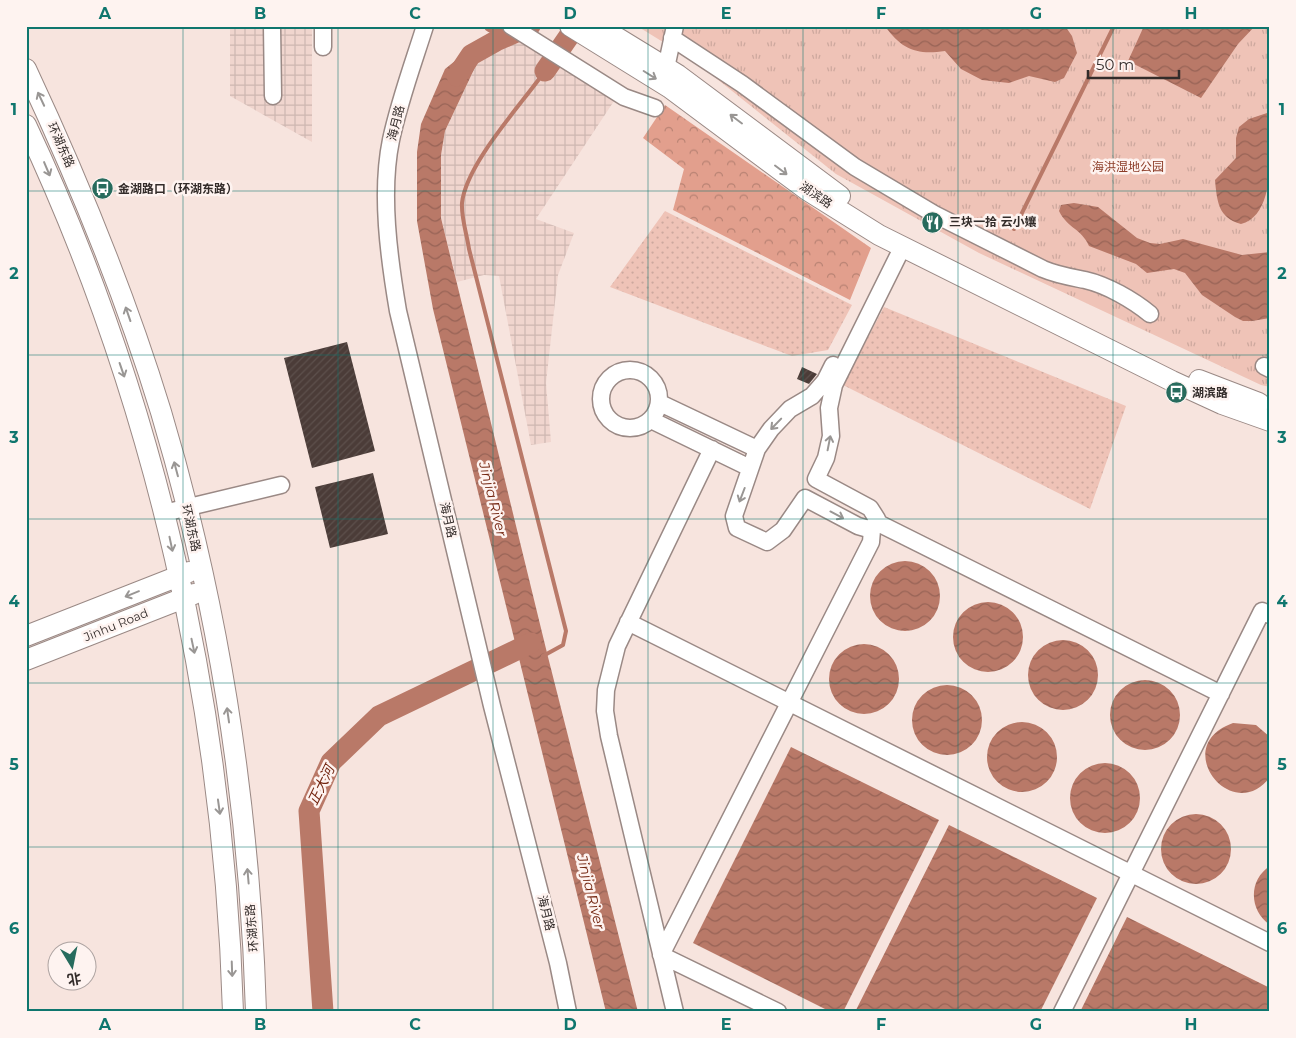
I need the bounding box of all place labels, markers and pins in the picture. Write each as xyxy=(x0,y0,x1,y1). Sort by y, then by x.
bus stop icon: 金湖路口（环湖东路） xyxy=(90,177,114,201)
place label: 金湖路口（环湖东路） xyxy=(118,181,238,196)
restaurant icon: 三块一拾 云小孃 xyxy=(921,210,945,234)
place label: 三块一拾 云小孃 xyxy=(949,214,1036,229)
bus stop icon: 湖滨路 xyxy=(1164,381,1188,405)
place label: 湖滨路 xyxy=(1192,385,1228,400)

